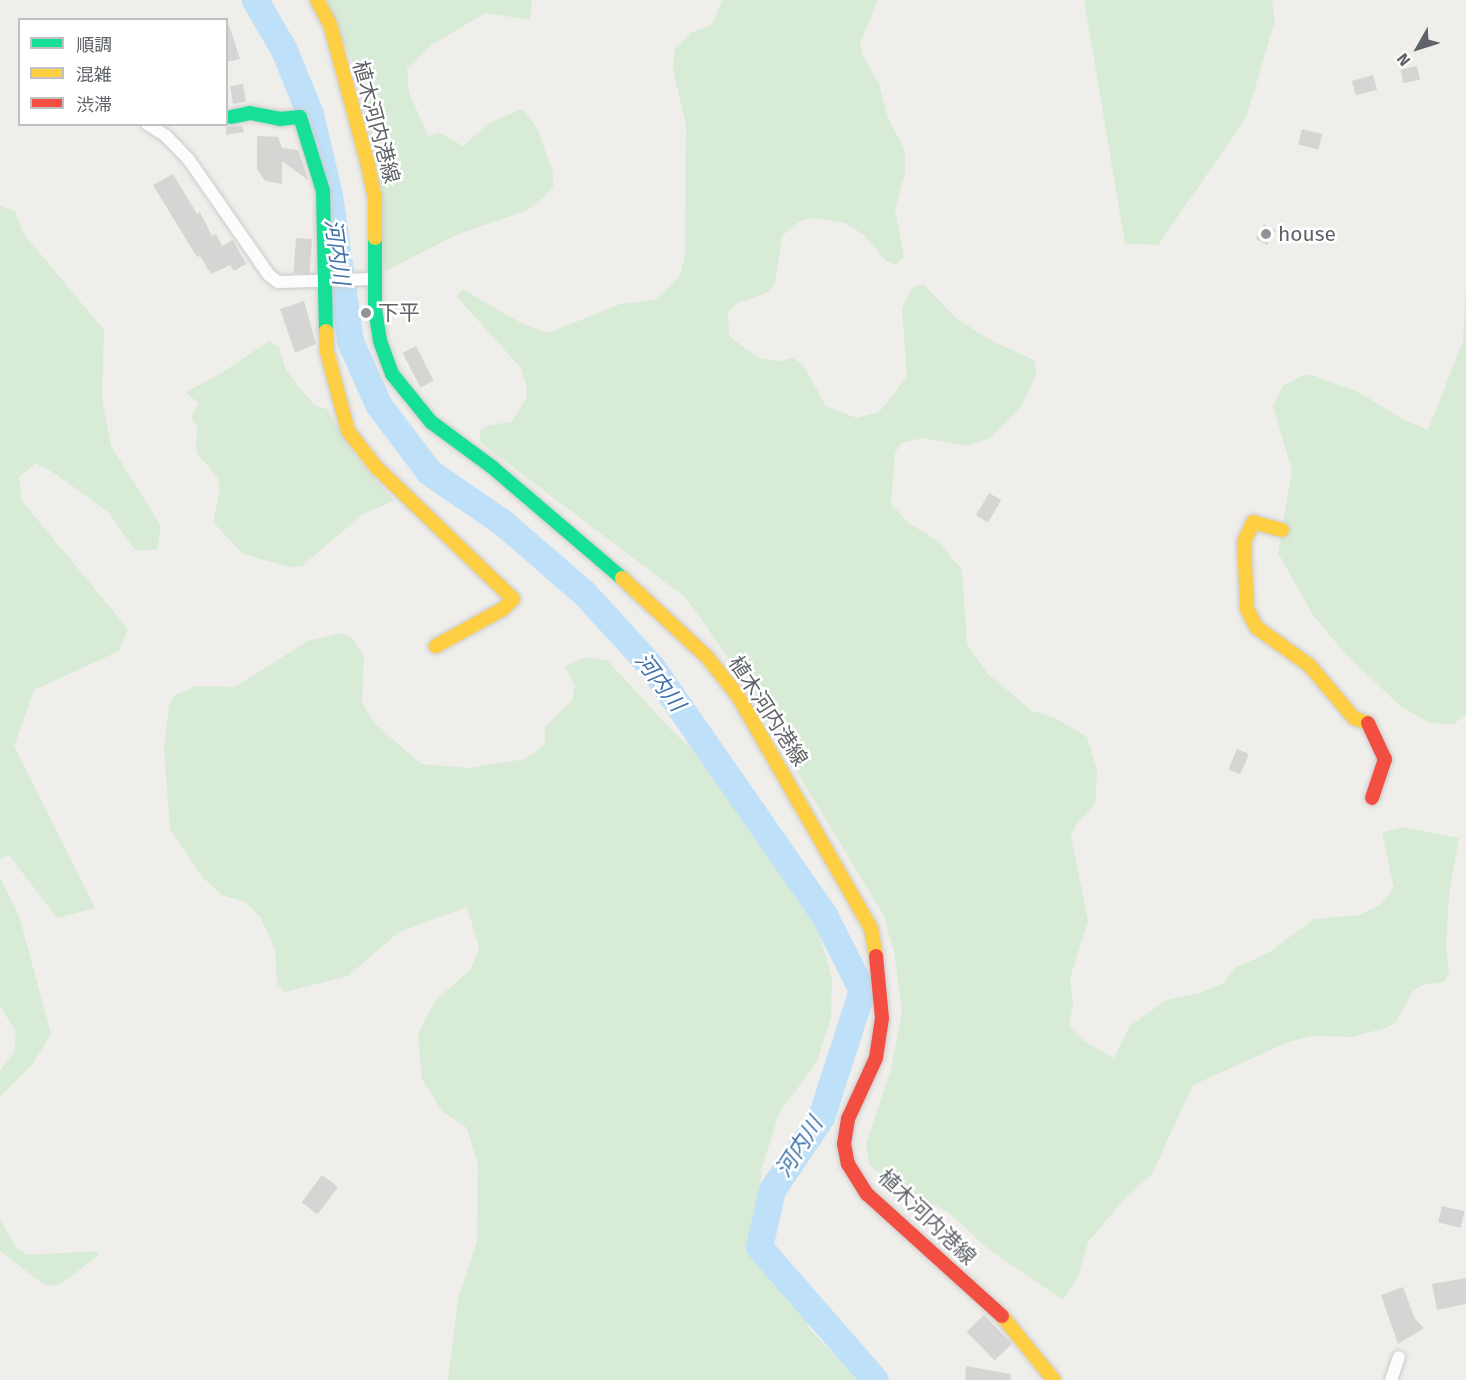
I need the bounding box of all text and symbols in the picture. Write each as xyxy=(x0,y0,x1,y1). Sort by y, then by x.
legend xyxy=(18,18,228,126)
north arrow xyxy=(1388,18,1448,78)
text: 順調 xyxy=(76,34,112,56)
text: N xyxy=(1393,50,1414,70)
street label: 植木河内港線 xyxy=(348,58,404,186)
text: 混雑 xyxy=(76,64,112,86)
text: 渋滞 xyxy=(76,94,112,116)
water label: 河内川 xyxy=(319,217,355,287)
place label: house xyxy=(1278,221,1336,247)
marker: house xyxy=(1259,227,1273,241)
place label: 下平 xyxy=(378,300,420,326)
marker: 下平 xyxy=(359,306,373,320)
water label: 河内川 xyxy=(630,648,690,716)
street label: 植木河内港線 xyxy=(723,651,813,771)
water label: 河内川 xyxy=(770,1112,828,1182)
street label: 植木河内港線 xyxy=(873,1164,981,1270)

